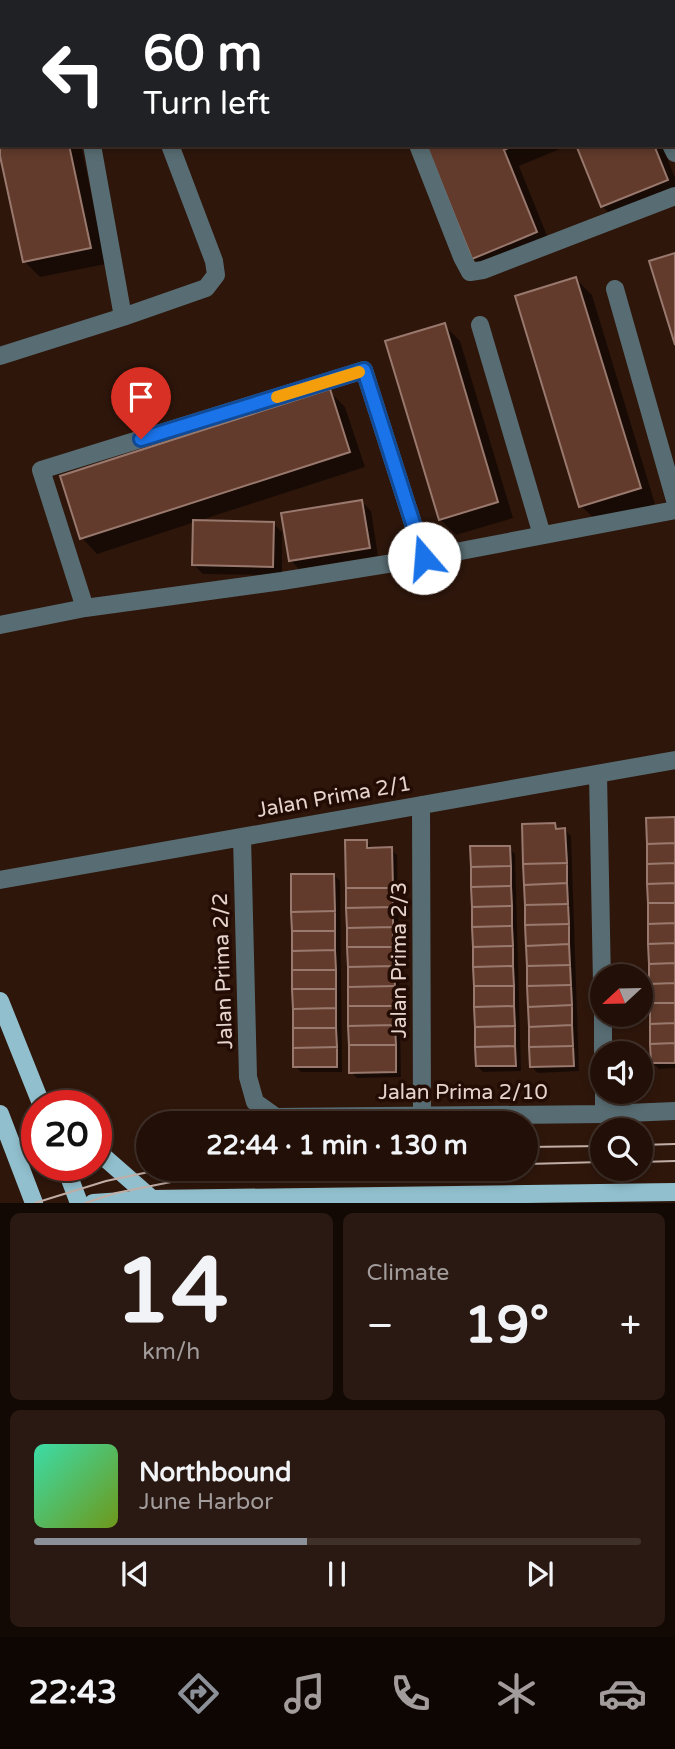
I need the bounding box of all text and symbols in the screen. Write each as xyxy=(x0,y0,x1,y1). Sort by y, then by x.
text: 60 m xyxy=(143,25,262,84)
icon: left xyxy=(28,28,119,119)
text: Turn left xyxy=(143,85,270,123)
pin xyxy=(111,367,171,439)
icon: arrive xyxy=(122,378,160,416)
position arrow xyxy=(387,521,461,595)
street label: Jalan Prima 2/1 xyxy=(255,771,413,823)
street label: Jalan Prima 2/3 xyxy=(387,882,412,1038)
street label: Jalan Prima 2/2 xyxy=(208,892,238,1050)
north arrow xyxy=(590,964,653,1027)
map controls xyxy=(590,964,653,1181)
button: sound xyxy=(590,1041,653,1104)
street label: Jalan Prima 2/10 xyxy=(378,1080,548,1105)
speed limit sign: 20 xyxy=(21,1090,112,1181)
button: search xyxy=(590,1118,653,1181)
text: 22:44 · 1 min · 130 m xyxy=(206,1130,468,1161)
text: 14 xyxy=(114,1237,228,1347)
text: Climate xyxy=(367,1259,449,1287)
text: 19° xyxy=(464,1294,549,1357)
text: − xyxy=(367,1303,394,1349)
text: + xyxy=(620,1303,641,1349)
text: km/h xyxy=(142,1338,200,1366)
text: Northbound xyxy=(139,1457,291,1488)
text: June Harbor xyxy=(139,1488,273,1516)
icon: previous xyxy=(116,1555,154,1593)
icon: pause xyxy=(318,1555,356,1593)
icon: next xyxy=(521,1555,559,1593)
icon: directions xyxy=(174,1669,223,1718)
icon: music xyxy=(280,1669,329,1718)
icon: phone xyxy=(386,1669,435,1718)
icon: climate xyxy=(492,1669,541,1718)
icon: car xyxy=(598,1669,647,1718)
text: 22:43 xyxy=(28,1674,117,1712)

